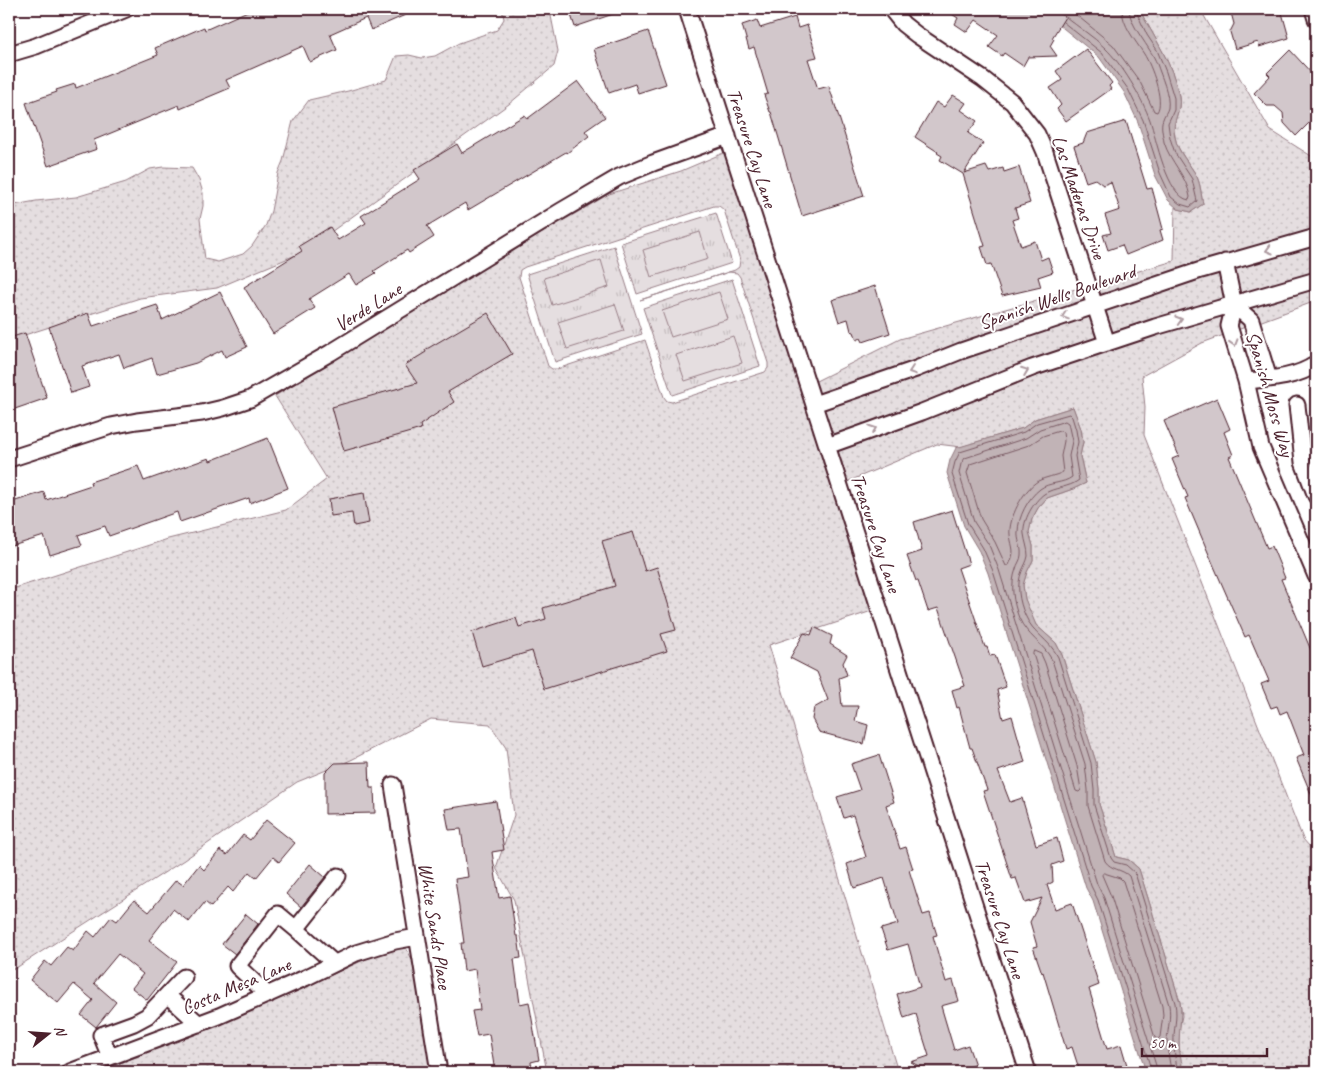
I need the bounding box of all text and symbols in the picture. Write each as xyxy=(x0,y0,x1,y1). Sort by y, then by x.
street label: Treasure Cay Lane xyxy=(721,85,783,212)
street label: Las Maderas Drive xyxy=(1046,132,1112,263)
one-way arrow xyxy=(1265,244,1274,255)
street label: Spanish Wells Boulevard xyxy=(975,257,1142,336)
street label: Verde Lane xyxy=(330,276,407,337)
one-way arrow xyxy=(1061,310,1069,320)
one-way arrow xyxy=(1175,316,1183,326)
street label: Spanish Moss Way xyxy=(1240,328,1300,462)
one-way arrow xyxy=(1229,338,1239,347)
one-way arrow xyxy=(908,365,917,375)
one-way arrow xyxy=(1020,367,1029,377)
one-way arrow xyxy=(869,425,877,435)
street label: Treasure Cay Lane xyxy=(845,470,907,597)
street label: Treasure Cay Lane xyxy=(969,856,1031,983)
street label: White Sands Place xyxy=(413,861,458,992)
street label: Costa Mesa Lane xyxy=(178,951,296,1020)
north arrow xyxy=(22,1008,72,1058)
text: N xyxy=(51,1024,70,1039)
scale bar xyxy=(1142,1026,1268,1058)
text: 50 m xyxy=(1150,1034,1177,1053)

